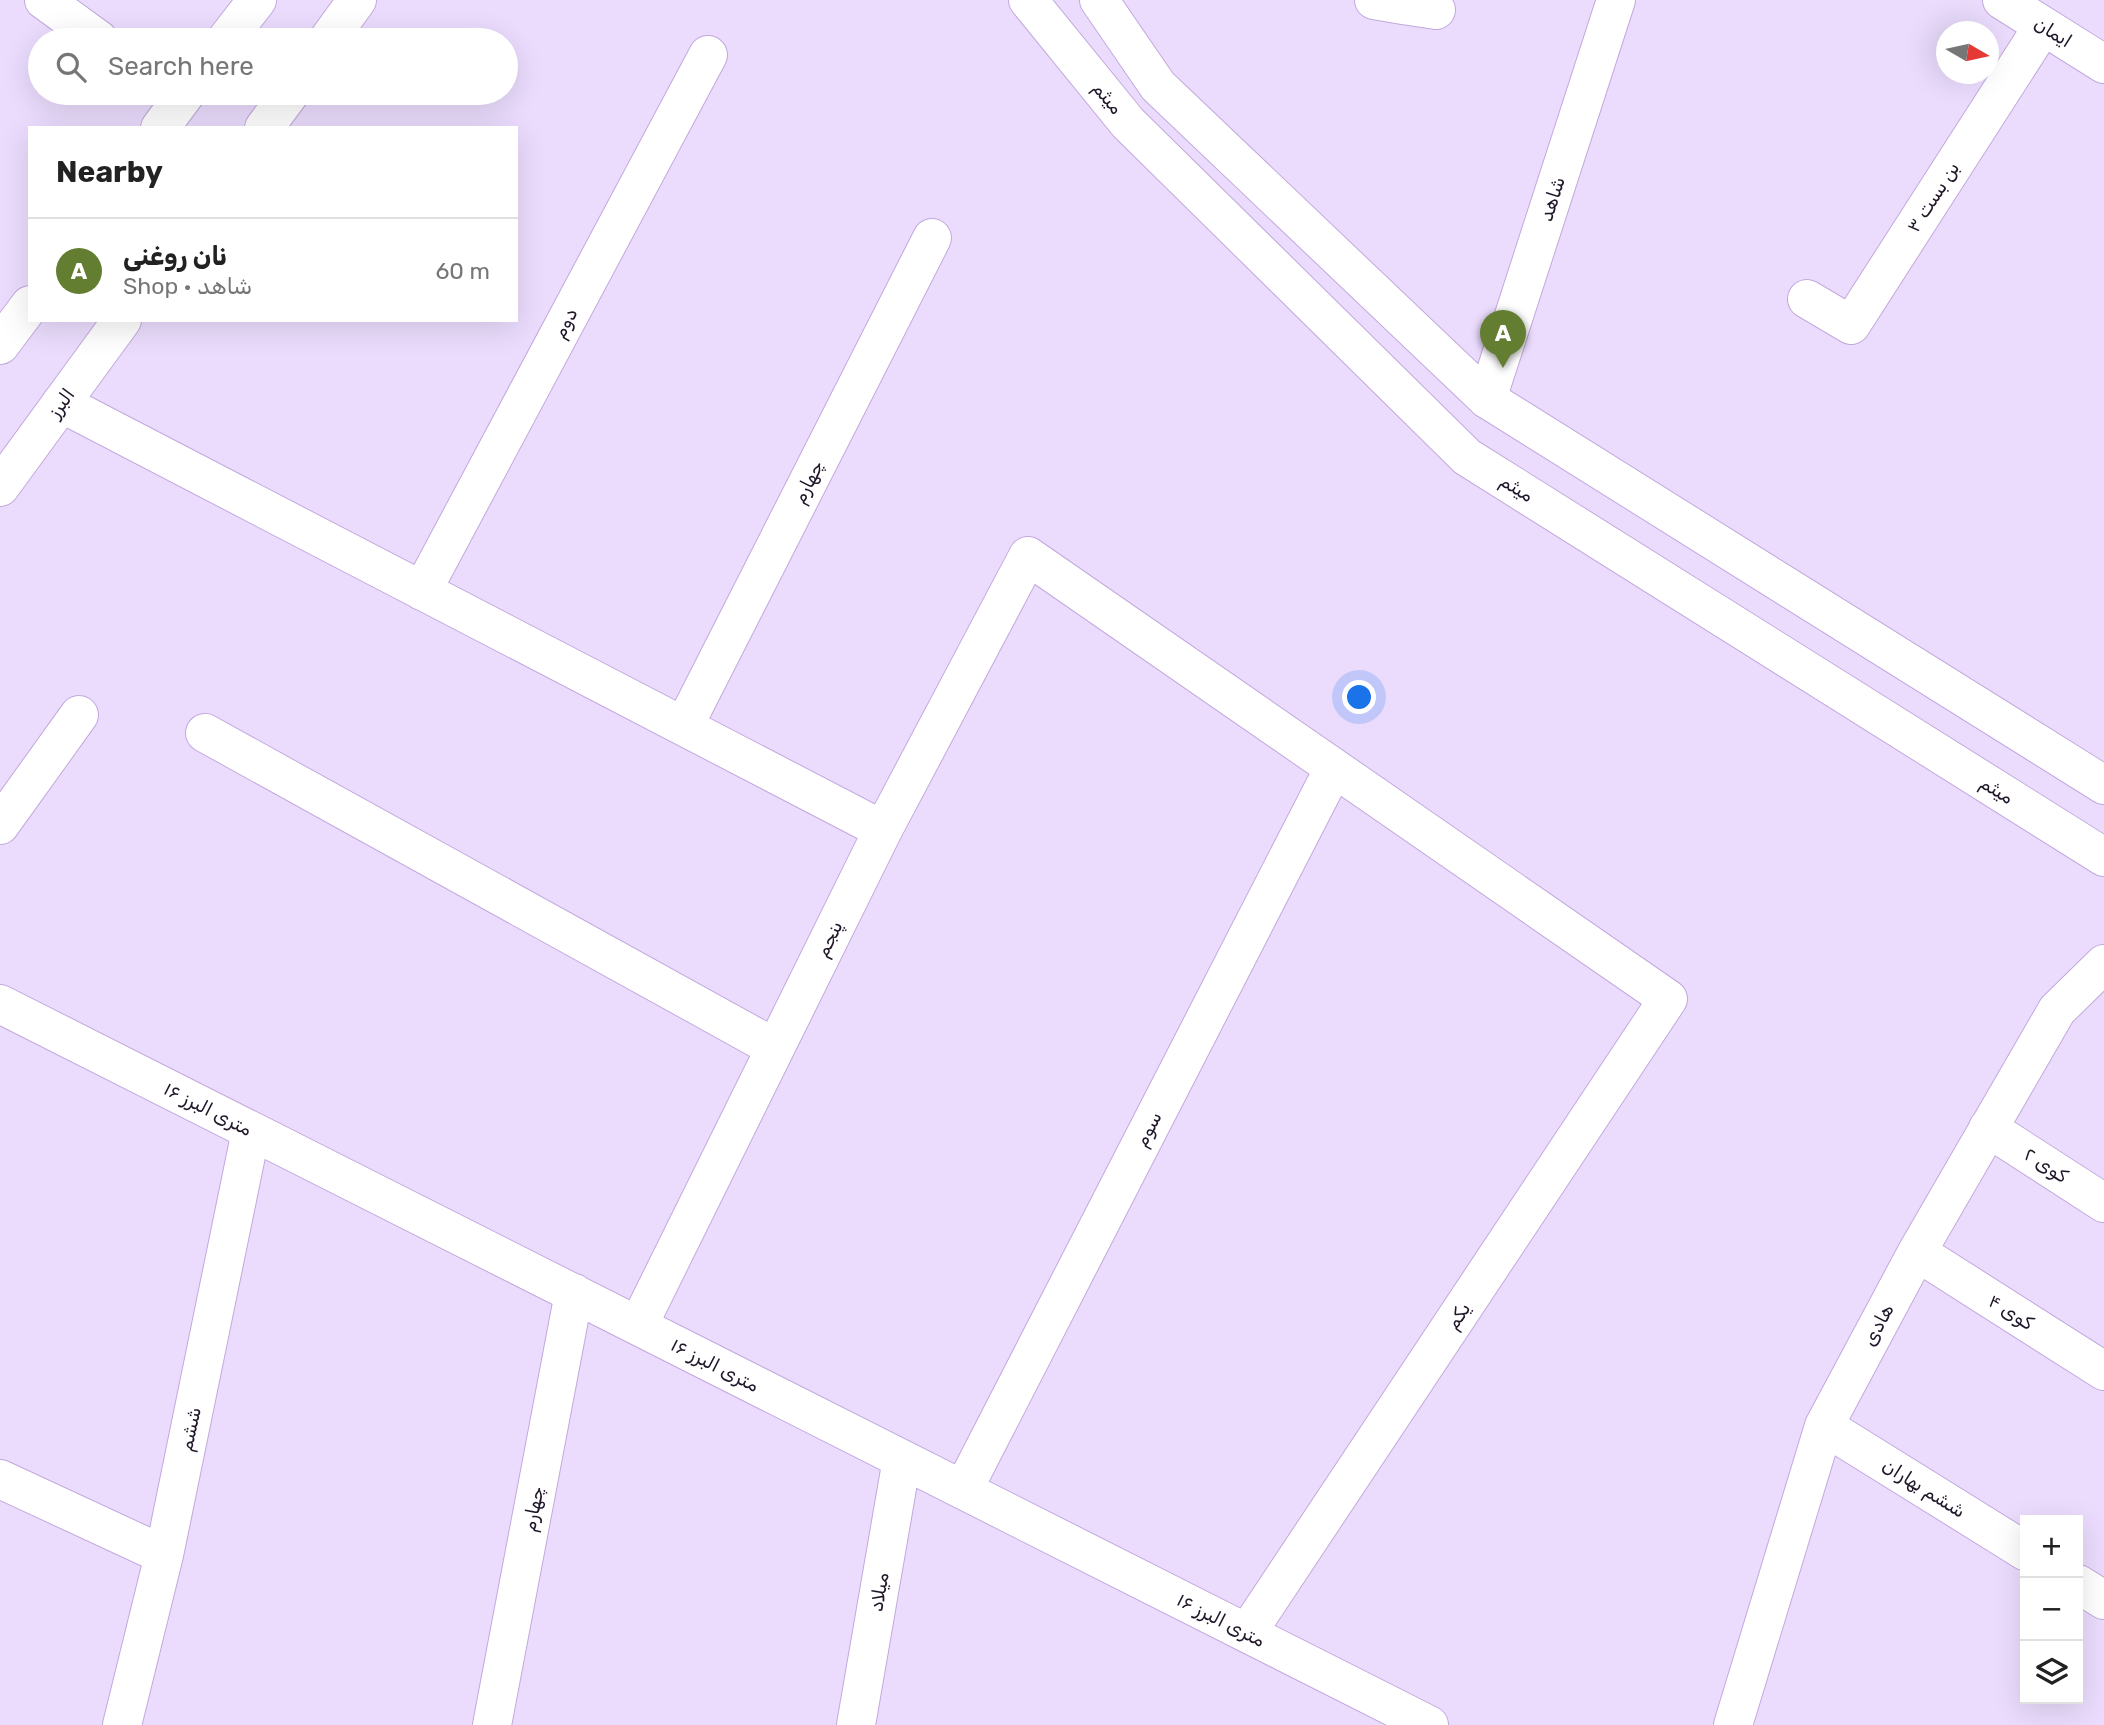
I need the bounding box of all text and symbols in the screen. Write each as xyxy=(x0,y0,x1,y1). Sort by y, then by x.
street label: ایمان xyxy=(2030,12,2076,52)
north arrow xyxy=(1936,21,1999,84)
search box xyxy=(28,28,518,105)
icon: search xyxy=(52,48,90,86)
text: Search here xyxy=(108,51,254,82)
street label: میثم xyxy=(1087,77,1128,120)
text: Nearby xyxy=(56,154,163,190)
street label: بن بست ۳ xyxy=(1902,157,1964,237)
street label: شاهد xyxy=(1534,174,1570,224)
text: نان روغنی xyxy=(123,241,227,272)
text: A xyxy=(71,257,87,285)
text: 60 m xyxy=(435,257,490,285)
text: Shop · شاهد xyxy=(123,272,252,300)
street label: دوم xyxy=(548,304,583,342)
pin: A xyxy=(1480,310,1526,368)
street label: البرز xyxy=(42,384,79,423)
street label: چهارم xyxy=(787,457,829,508)
street label: میثم xyxy=(1495,469,1538,508)
your location xyxy=(1342,680,1376,714)
street label: میثم xyxy=(1975,771,2018,810)
street label: پنجم xyxy=(810,917,849,962)
street label: ۱۶ متری البرز xyxy=(160,1077,256,1141)
street label: سوم xyxy=(1130,1108,1167,1151)
street label: کوی ۲ xyxy=(2020,1142,2073,1188)
street label: کوی ۴ xyxy=(1984,1289,2038,1335)
street label: یکم xyxy=(1441,1298,1476,1334)
street label: هادی xyxy=(1857,1300,1899,1350)
street label: ۱۶ متری البرز xyxy=(667,1333,763,1397)
street label: ششم xyxy=(174,1405,207,1453)
street label: ششم بهاران xyxy=(1878,1453,1970,1523)
street label: چهارم xyxy=(517,1485,550,1534)
map controls xyxy=(2020,1515,2083,1704)
button: + xyxy=(2020,1515,2083,1578)
street label: میلاد xyxy=(864,1571,894,1613)
button: − xyxy=(2020,1578,2083,1641)
street label: ۱۶ متری البرز xyxy=(1173,1588,1269,1652)
button: layers xyxy=(2020,1641,2083,1704)

